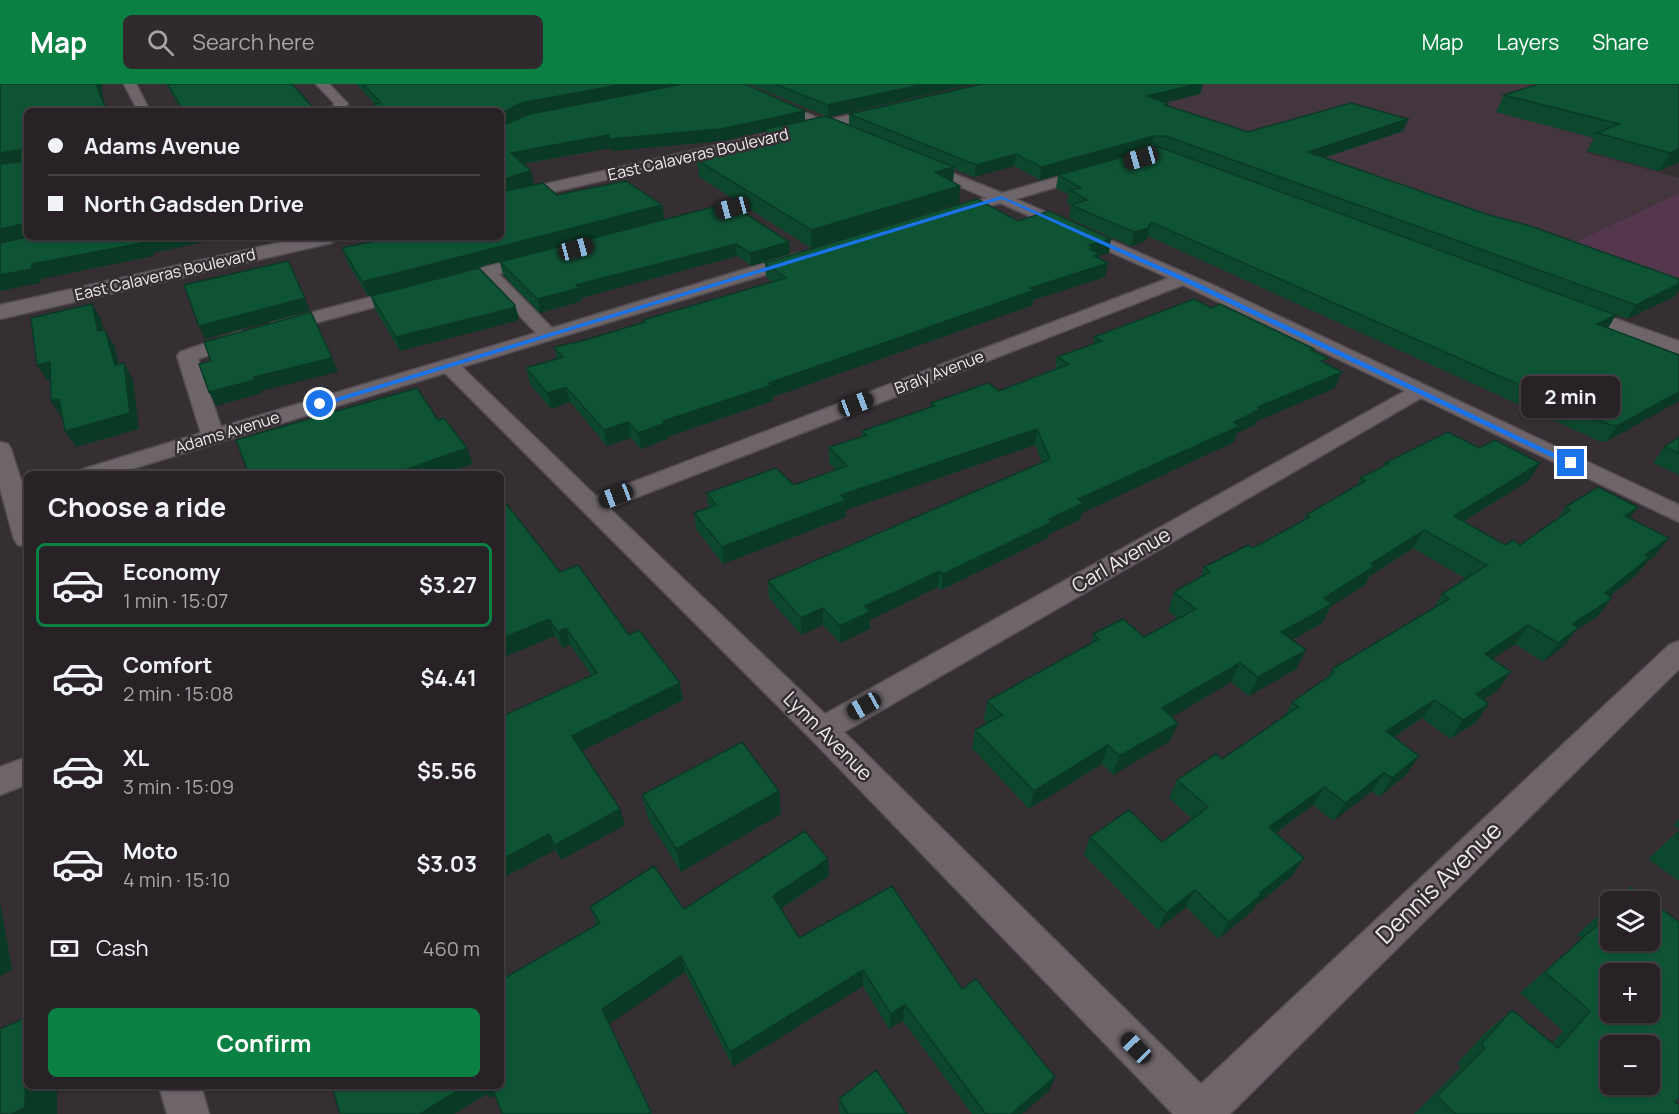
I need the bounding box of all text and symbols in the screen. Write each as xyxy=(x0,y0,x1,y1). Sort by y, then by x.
search box xyxy=(123,15,543,69)
text: Map xyxy=(30,23,87,61)
icon: search xyxy=(144,26,177,59)
text: Search here xyxy=(192,27,315,57)
text: Map xyxy=(1422,28,1463,56)
text: Layers xyxy=(1496,28,1559,56)
text: Share xyxy=(1592,28,1649,56)
street label: East Calaveras Boulevard xyxy=(605,122,791,186)
text: Adams Avenue xyxy=(84,131,240,161)
car xyxy=(1121,144,1161,172)
text: North Gadsden Drive xyxy=(84,189,304,219)
car xyxy=(712,195,752,221)
car xyxy=(556,236,596,262)
street label: East Calaveras Boulevard xyxy=(72,242,258,306)
street label: Braly Avenue xyxy=(891,345,987,399)
callout: 2 min xyxy=(1522,376,1620,418)
text: 2 min xyxy=(1544,383,1597,410)
car xyxy=(836,389,876,419)
route start xyxy=(306,390,333,417)
street label: Adams Avenue xyxy=(172,406,282,458)
route end xyxy=(1557,449,1584,476)
car xyxy=(596,481,636,511)
text: Choose a ride xyxy=(48,488,226,525)
street label: Carl Avenue xyxy=(1066,520,1175,599)
text: Economy xyxy=(123,557,221,587)
icon: car xyxy=(51,558,105,612)
text: $3.27 xyxy=(419,570,477,600)
text: 1 min · 15:07 xyxy=(123,587,228,614)
text: Comfort xyxy=(123,650,212,680)
icon: car xyxy=(51,651,105,705)
text: $4.41 xyxy=(421,663,477,693)
text: 2 min · 15:08 xyxy=(123,680,234,707)
street label: Lynn Avenue xyxy=(778,685,879,786)
car xyxy=(844,689,884,723)
text: XL xyxy=(123,743,149,773)
icon: car xyxy=(51,744,105,798)
text: $5.56 xyxy=(417,756,477,786)
text: 3 min · 15:09 xyxy=(123,773,234,800)
street label: Dennis Avenue xyxy=(1368,813,1508,951)
text: Moto xyxy=(123,836,178,866)
icon: car xyxy=(51,837,105,891)
text: $3.03 xyxy=(416,849,477,879)
text: 4 min · 15:10 xyxy=(123,866,230,893)
map controls xyxy=(1600,891,1660,1095)
button: layers xyxy=(1600,891,1660,951)
icon: cash xyxy=(48,932,81,965)
text: Cash xyxy=(96,933,149,963)
text: 460 m xyxy=(423,935,480,962)
button: + xyxy=(1600,963,1660,1023)
button: Confirm xyxy=(48,1008,480,1077)
car xyxy=(1117,1029,1155,1067)
button: − xyxy=(1600,1035,1660,1095)

